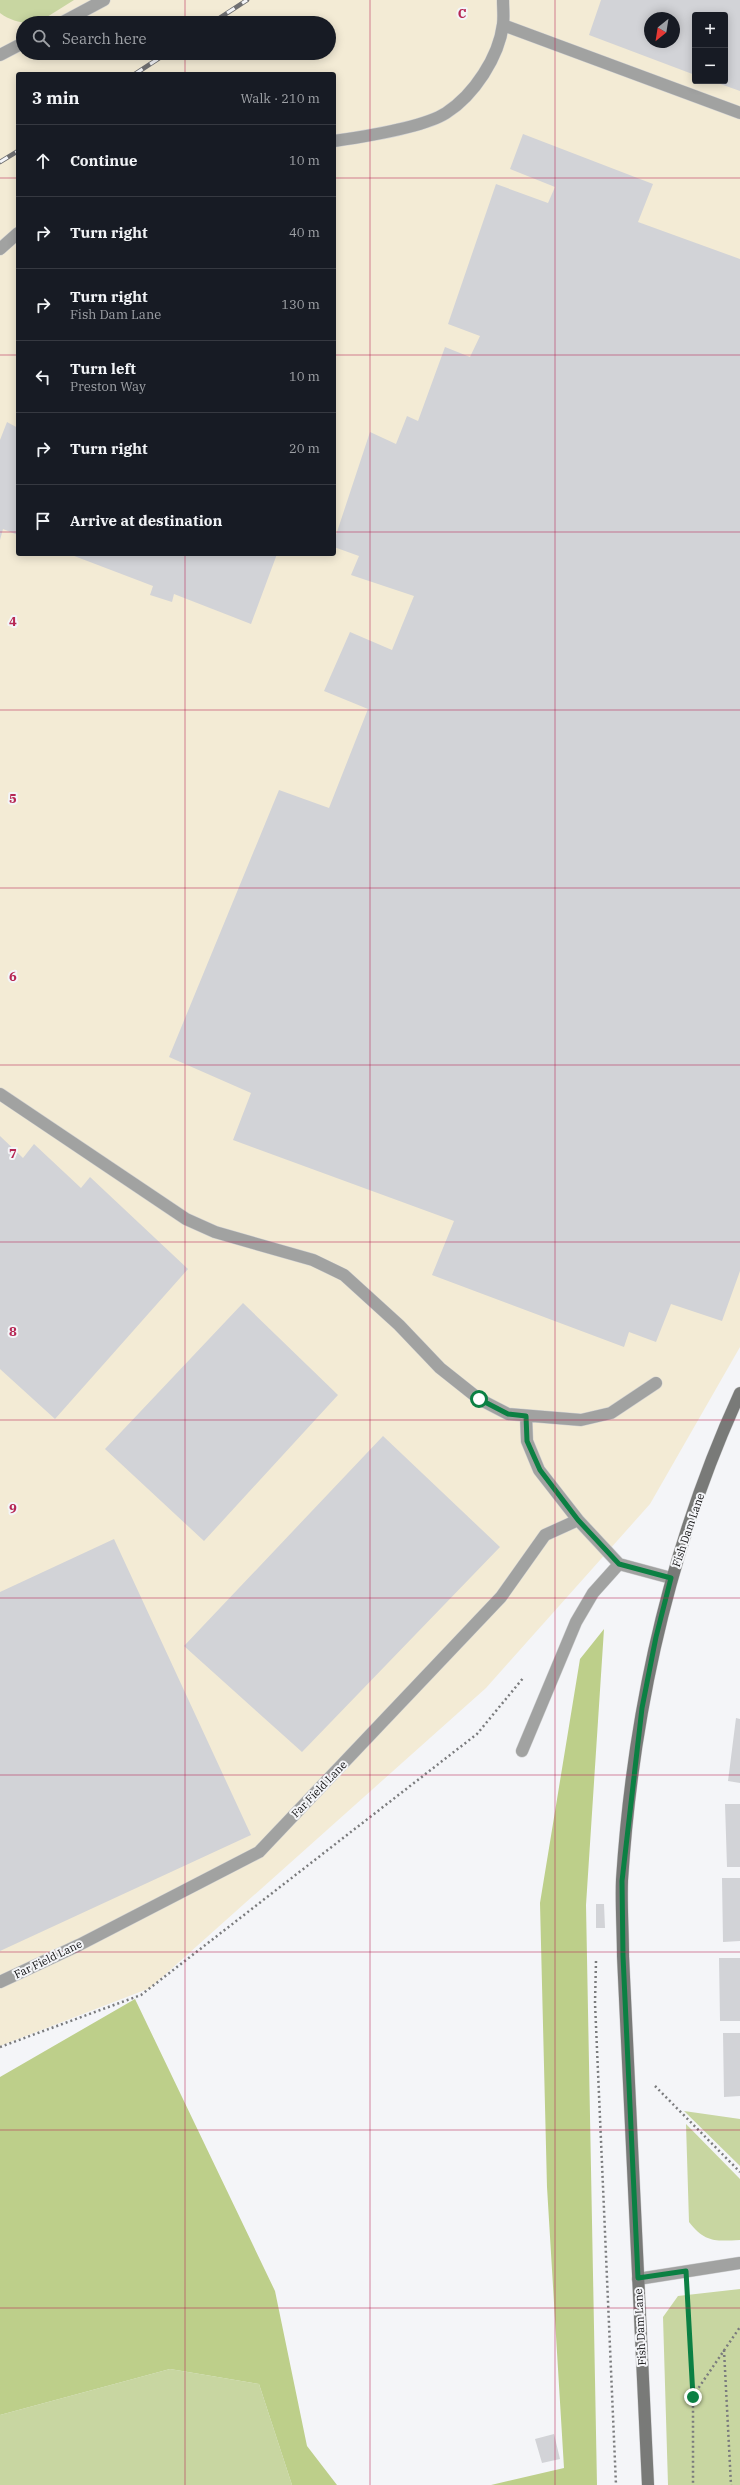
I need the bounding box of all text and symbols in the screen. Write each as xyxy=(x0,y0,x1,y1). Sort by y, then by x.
text: C xyxy=(458,5,467,22)
north arrow xyxy=(644,12,680,48)
map controls xyxy=(692,12,728,84)
button: + xyxy=(692,12,728,48)
search box xyxy=(16,16,336,60)
icon: search xyxy=(30,27,52,49)
text: Search here xyxy=(62,29,147,48)
button: − xyxy=(692,48,728,84)
text: 3 min xyxy=(32,87,80,109)
text: Walk · 210 m xyxy=(241,90,320,107)
icon: ahead xyxy=(32,150,54,172)
text: Continue xyxy=(70,151,137,170)
text: 10 m xyxy=(289,152,320,169)
icon: right xyxy=(32,222,54,244)
text: Turn right xyxy=(70,223,148,242)
text: 40 m xyxy=(289,224,320,241)
text: Turn right xyxy=(70,287,148,306)
icon: right xyxy=(32,294,54,316)
text: 130 m xyxy=(281,296,320,313)
text: Fish Dam Lane xyxy=(70,306,161,323)
text: Turn left xyxy=(70,359,136,378)
icon: left xyxy=(32,366,54,388)
text: 10 m xyxy=(289,368,320,385)
text: Preston Way xyxy=(70,378,146,395)
icon: right xyxy=(32,438,54,460)
text: Turn right xyxy=(70,439,148,458)
text: 20 m xyxy=(289,440,320,457)
icon: arrive xyxy=(32,510,54,532)
text: Arrive at destination xyxy=(70,511,222,530)
text: 4 xyxy=(9,613,17,630)
text: 5 xyxy=(9,790,17,807)
text: 6 xyxy=(9,968,17,985)
text: 7 xyxy=(9,1145,17,1162)
text: 8 xyxy=(9,1323,17,1340)
route start xyxy=(470,1390,488,1408)
street label: Fish Dam Lane xyxy=(669,1491,707,1569)
text: 9 xyxy=(9,1500,17,1517)
street label: Far Field Lane xyxy=(288,1758,350,1820)
street label: Far Field Lane xyxy=(12,1936,84,1981)
street label: Fish Dam Lane xyxy=(631,2288,649,2366)
route end xyxy=(684,2388,702,2406)

